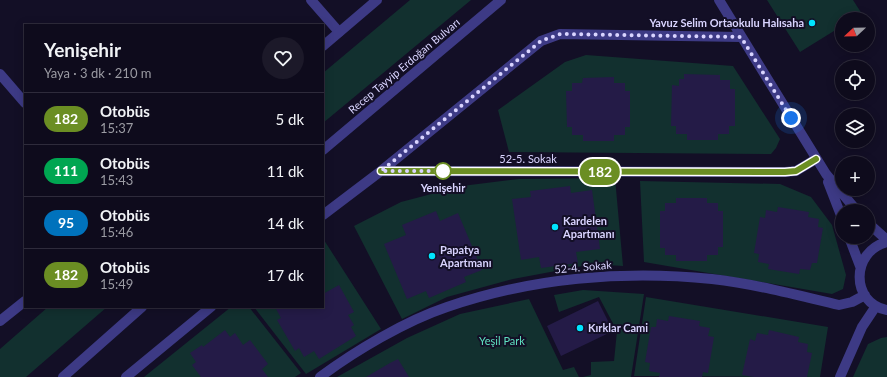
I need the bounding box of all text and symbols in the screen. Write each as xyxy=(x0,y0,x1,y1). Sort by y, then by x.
north arrow xyxy=(835,12,875,52)
map controls xyxy=(835,12,875,244)
street label: Recep Tayyip Erdoğan Bulvarı xyxy=(345,15,462,116)
place label: Yavuz Selim Ortaokulu Halısaha xyxy=(648,16,804,29)
marker: Yavuz Selim Ortaokulu Halısaha xyxy=(807,18,817,28)
button: heart xyxy=(262,37,304,79)
text: Yenişehir xyxy=(44,38,121,61)
button: locate xyxy=(835,60,875,100)
text: Yaya · 3 dk · 210 m xyxy=(44,65,151,81)
text: Otobüs xyxy=(100,102,150,120)
your location xyxy=(781,108,801,128)
button: layers xyxy=(835,108,875,148)
text: 182 xyxy=(54,110,78,127)
text: 5 dk xyxy=(275,110,304,128)
text: 15:37 xyxy=(100,120,133,136)
street label: 52-5. Sokak xyxy=(499,152,557,165)
text: Otobüs xyxy=(100,154,150,172)
button: + xyxy=(835,156,875,196)
line badge: 182 xyxy=(577,159,623,185)
text: 111 xyxy=(54,162,78,179)
text: 11 dk xyxy=(267,162,304,180)
marker: Yenişehir xyxy=(434,162,452,180)
text: 182 xyxy=(588,163,612,180)
text: 15:43 xyxy=(100,172,133,188)
place label: Yenişehir xyxy=(420,181,466,194)
button: − xyxy=(835,204,875,244)
text: Otobüs xyxy=(100,206,150,224)
text: 95 xyxy=(58,214,74,231)
text: 14 dk xyxy=(267,214,304,232)
place label: Kardelen Apartmanı xyxy=(562,214,615,240)
marker: Kardelen Apartmanı xyxy=(550,222,560,232)
text: 15:46 xyxy=(100,224,133,240)
place label: Papatya Apartmanı xyxy=(439,243,492,269)
marker: Papatya Apartmanı xyxy=(427,251,437,261)
street label: 52-4. Sokak xyxy=(554,257,613,275)
text: Otobüs xyxy=(100,258,150,276)
text: 182 xyxy=(54,266,78,283)
text: 17 dk xyxy=(267,266,304,284)
text: 15:49 xyxy=(100,276,133,292)
place label: Kırklar Cami xyxy=(588,321,648,334)
marker: Kırklar Cami xyxy=(575,323,585,333)
park label: Yeşil Park xyxy=(479,334,525,347)

